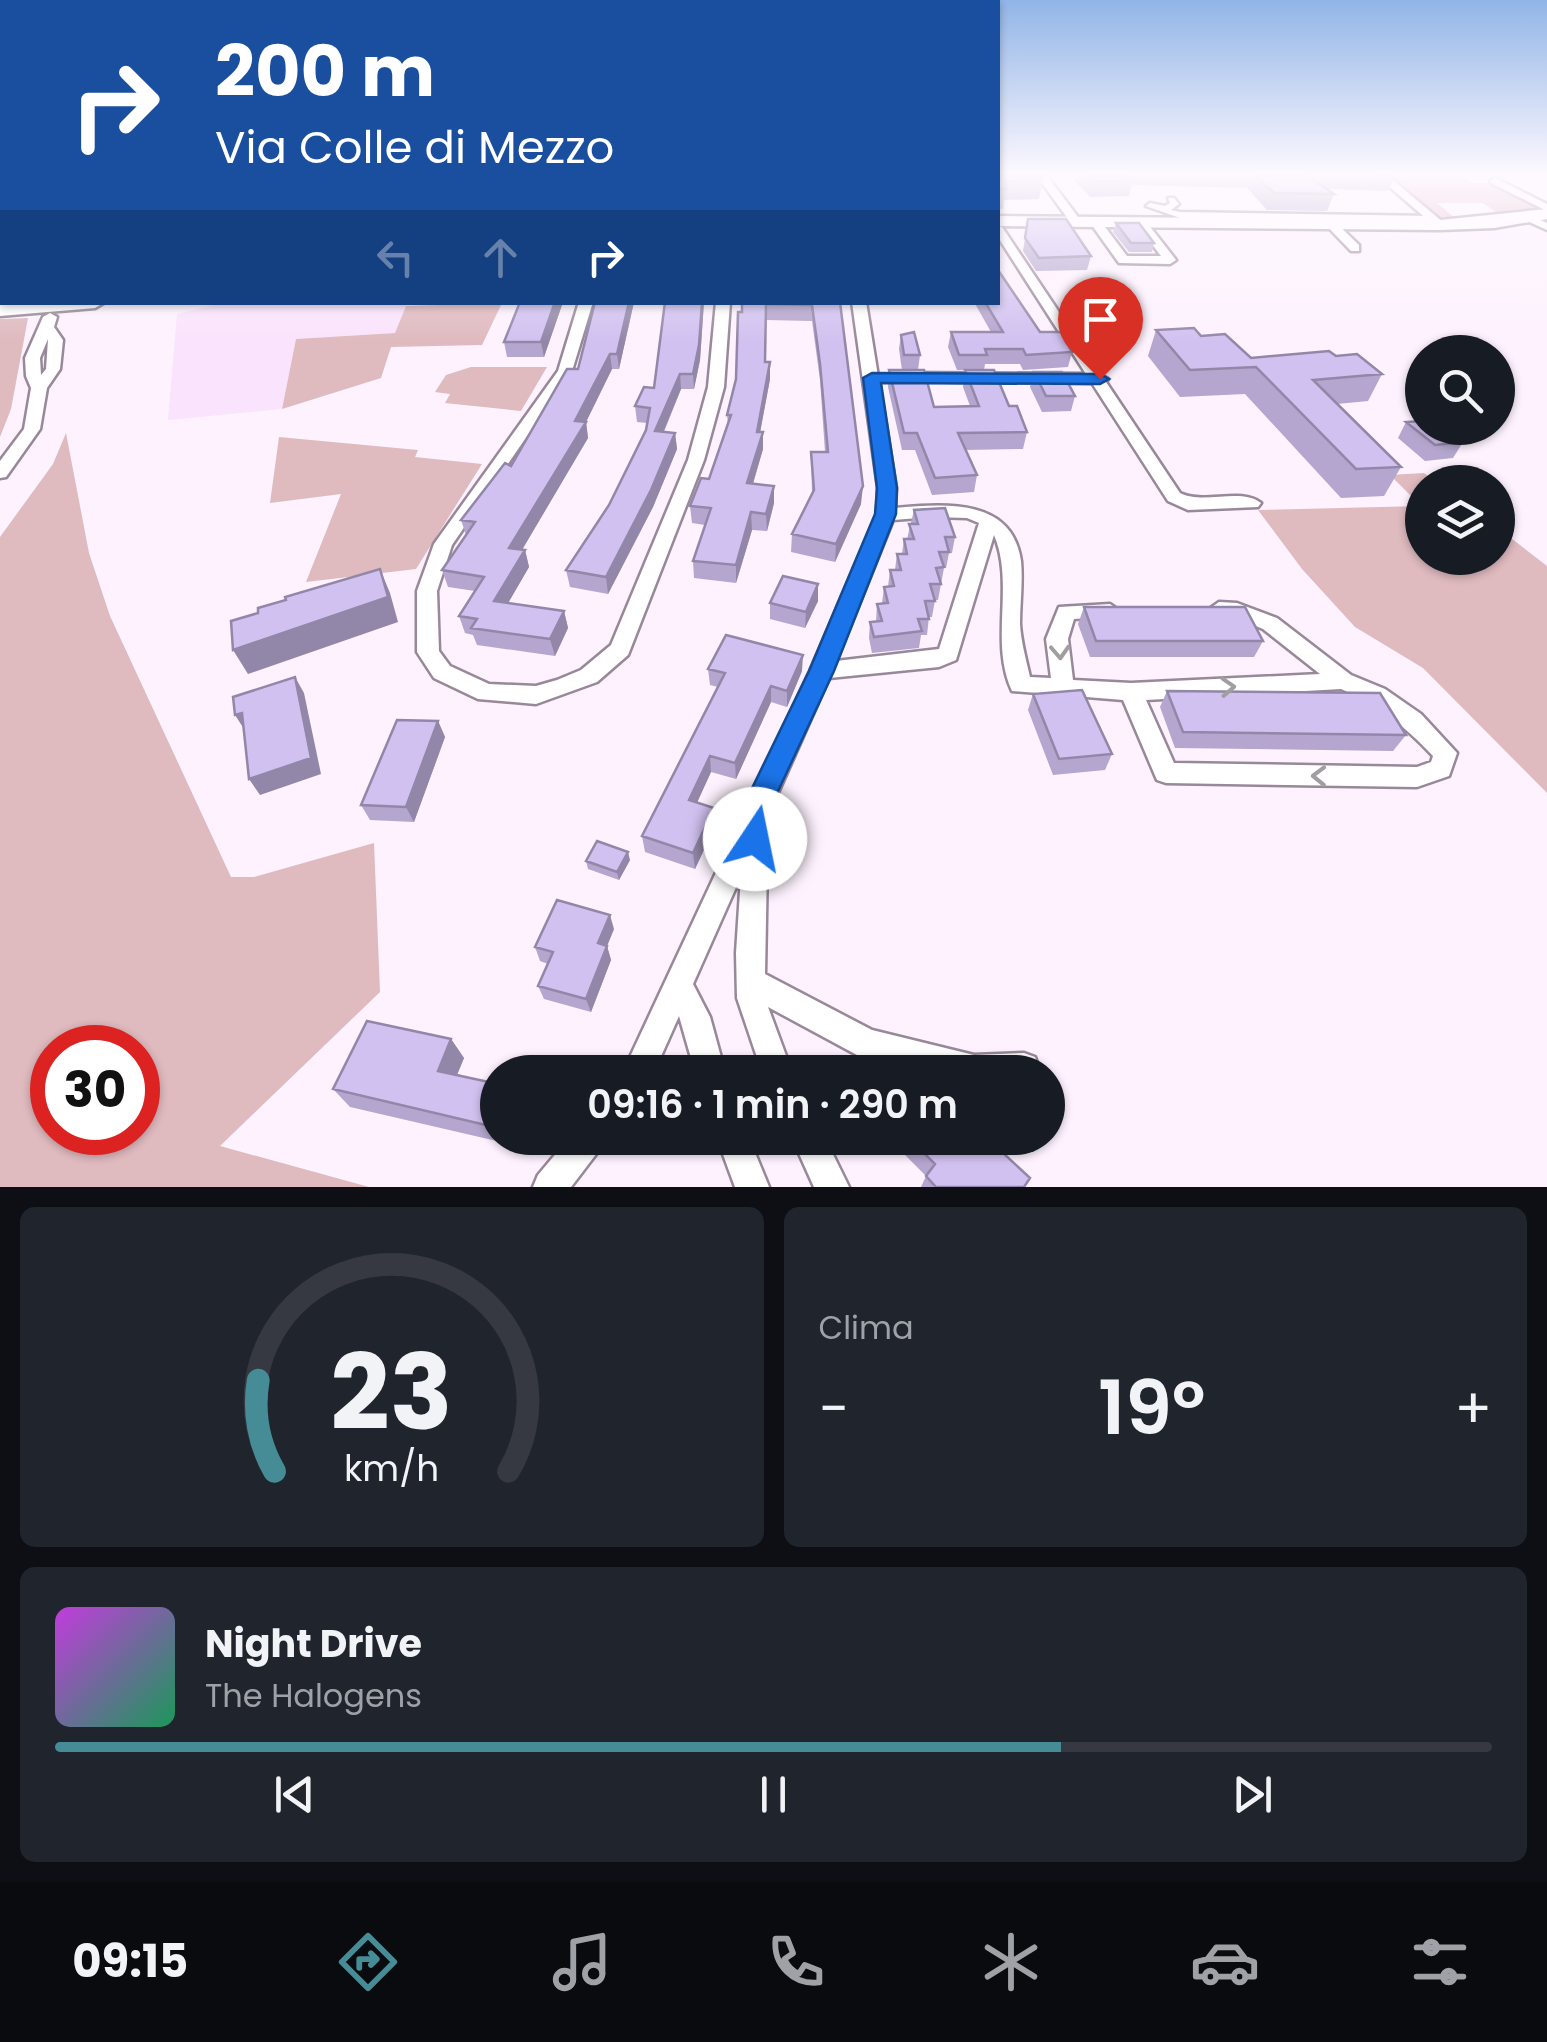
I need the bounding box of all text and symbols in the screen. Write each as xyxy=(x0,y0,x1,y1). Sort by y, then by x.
text: 200 m xyxy=(215,22,435,121)
icon: right xyxy=(50,40,180,170)
text: Via Colle di Mezzo xyxy=(215,116,614,179)
icon: left xyxy=(368,230,423,285)
icon: ahead xyxy=(473,230,528,285)
icon: right xyxy=(578,230,633,285)
pin xyxy=(1058,277,1143,380)
icon: arrive xyxy=(1073,292,1128,347)
map controls xyxy=(1405,335,1515,575)
button: search xyxy=(1405,335,1515,445)
button: layers xyxy=(1405,465,1515,575)
one-way arrow xyxy=(1049,644,1070,660)
one-way arrow xyxy=(1221,677,1237,698)
one-way arrow xyxy=(1311,765,1327,786)
position arrow xyxy=(703,787,807,891)
speed limit sign: 30 xyxy=(30,1025,160,1155)
text: 09:16 · 1 min · 290 m xyxy=(587,1078,958,1131)
text: Clima xyxy=(819,1305,914,1350)
text: 23 xyxy=(331,1320,453,1465)
text: 19° xyxy=(1098,1355,1205,1460)
text: − xyxy=(819,1370,849,1447)
text: + xyxy=(1454,1370,1492,1447)
text: km/h xyxy=(344,1443,439,1494)
text: Night Drive xyxy=(205,1617,422,1670)
text: The Halogens xyxy=(205,1673,422,1718)
icon: previous xyxy=(267,1767,322,1822)
icon: pause xyxy=(746,1767,801,1822)
icon: next xyxy=(1225,1767,1280,1822)
icon: directions xyxy=(333,1927,403,1997)
icon: music xyxy=(547,1927,617,1997)
icon: phone xyxy=(761,1927,831,1997)
icon: climate xyxy=(976,1927,1046,1997)
icon: car xyxy=(1190,1927,1260,1997)
icon: filters xyxy=(1405,1927,1475,1997)
text: 09:15 xyxy=(72,1930,188,1993)

